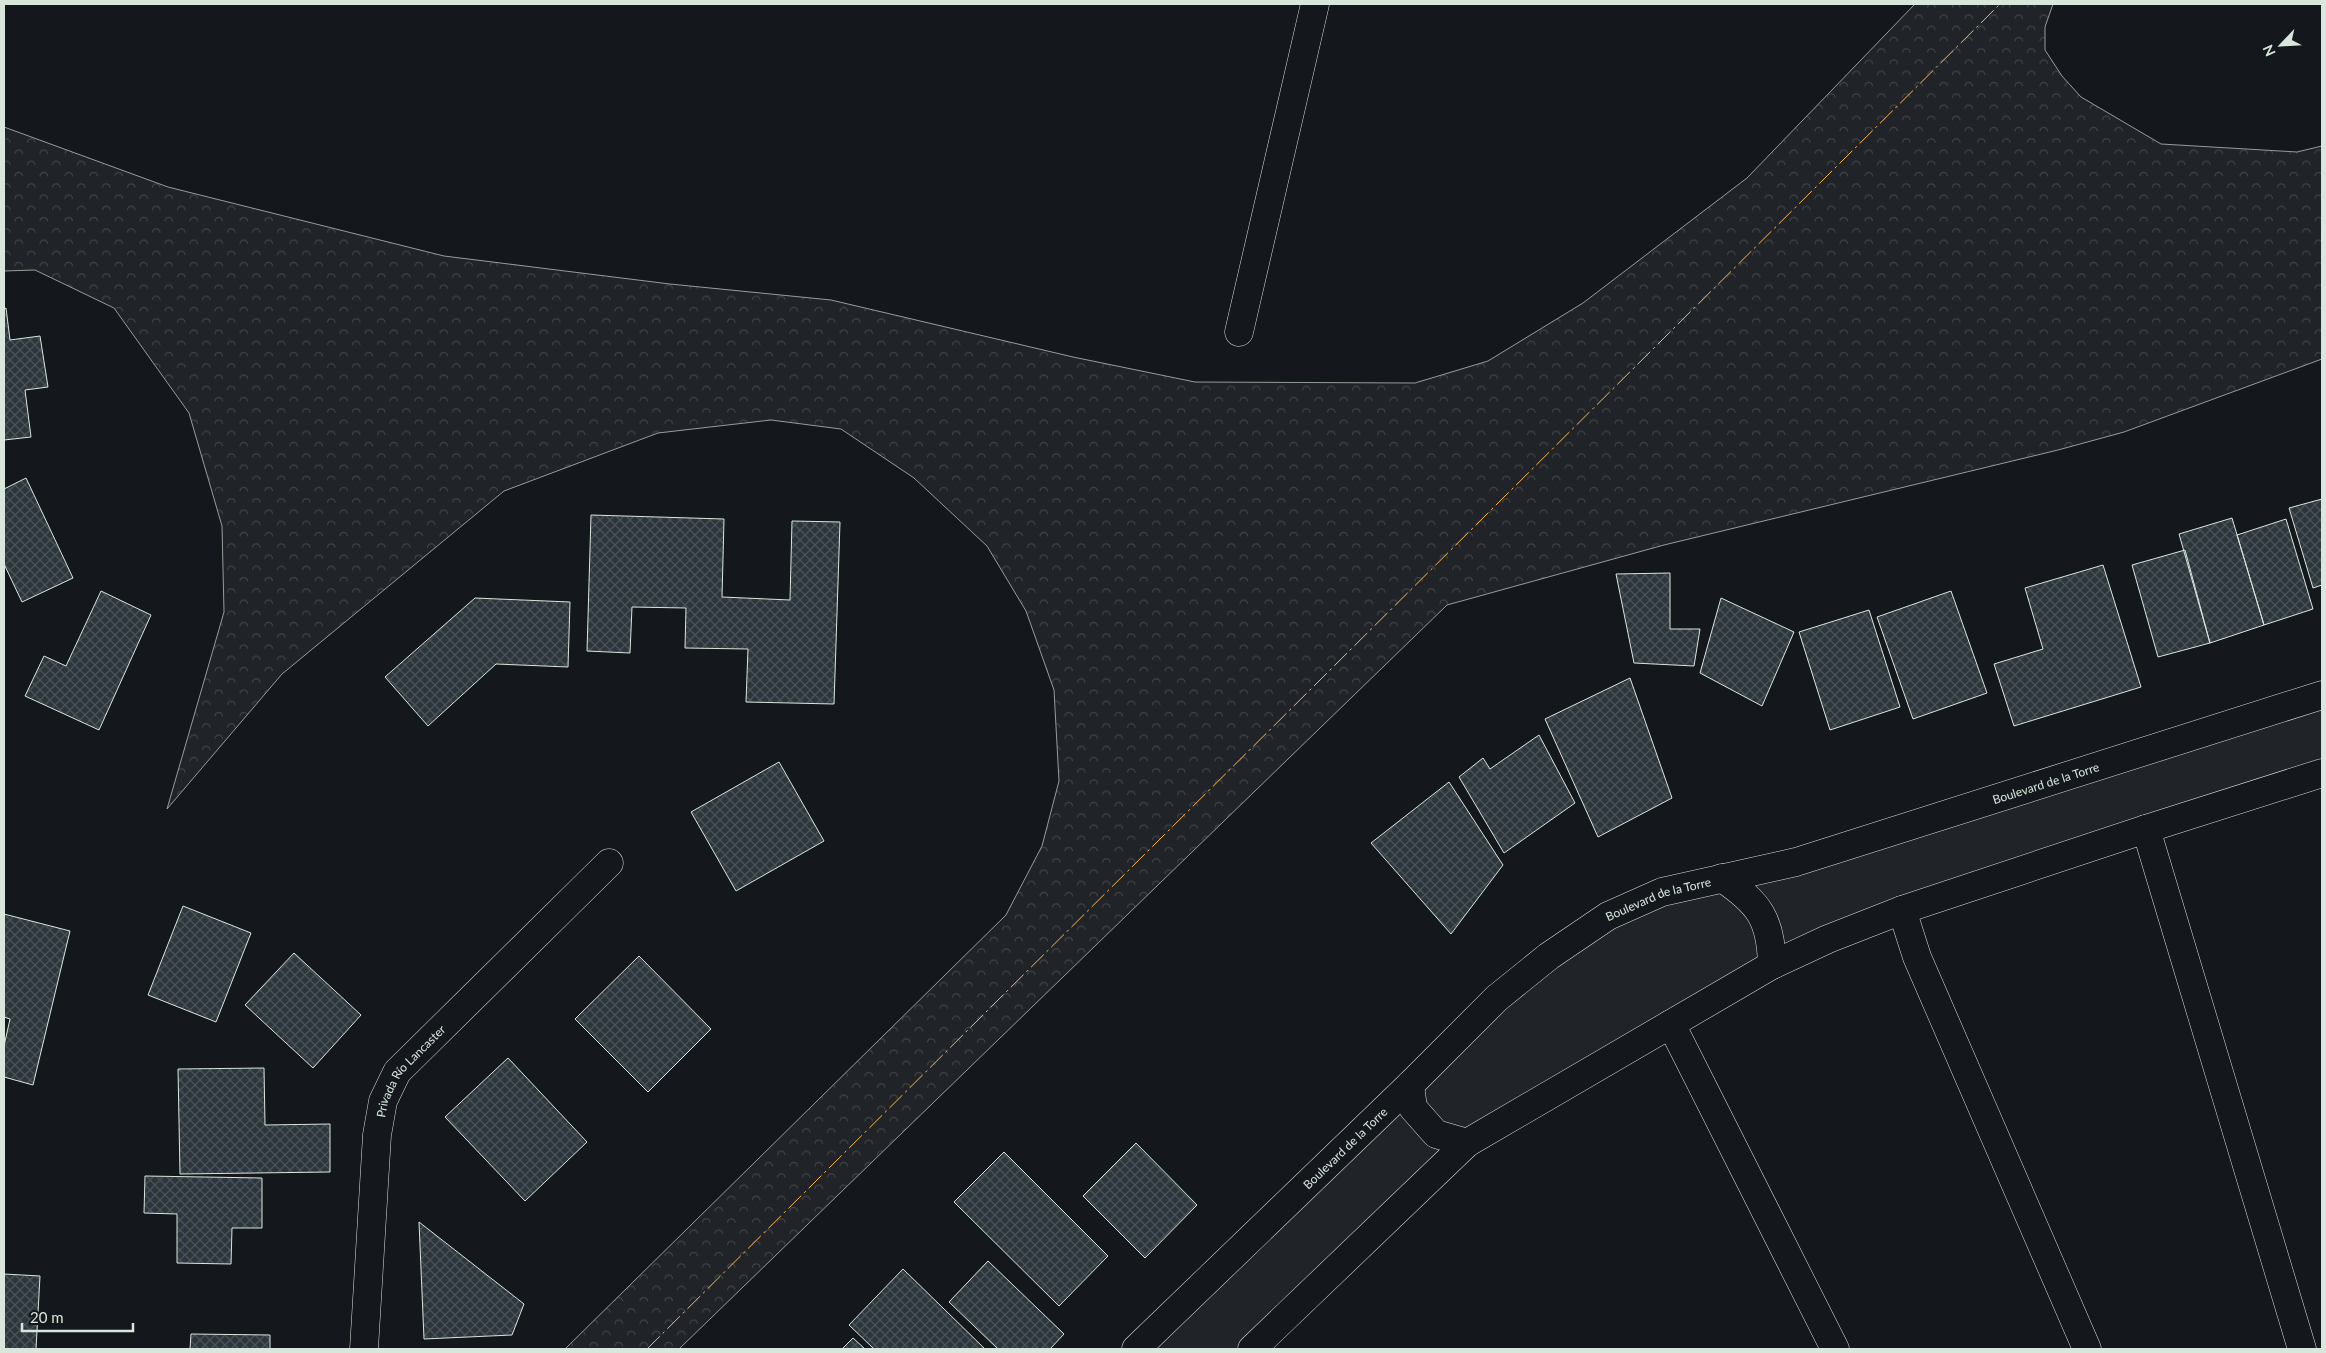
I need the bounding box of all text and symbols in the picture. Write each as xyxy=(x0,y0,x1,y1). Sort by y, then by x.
north arrow xyxy=(2256,20,2306,70)
text: N xyxy=(2259,42,2279,59)
street label: Boulevard de la Torre xyxy=(1990,759,2101,807)
street label: Boulevard de la Torre xyxy=(1603,874,1712,924)
street label: Privada Río Lancaster xyxy=(373,1021,449,1119)
street label: Boulevard de la Torre xyxy=(1300,1104,1390,1192)
scale bar xyxy=(22,1300,134,1332)
text: 20 m xyxy=(30,1308,64,1326)

